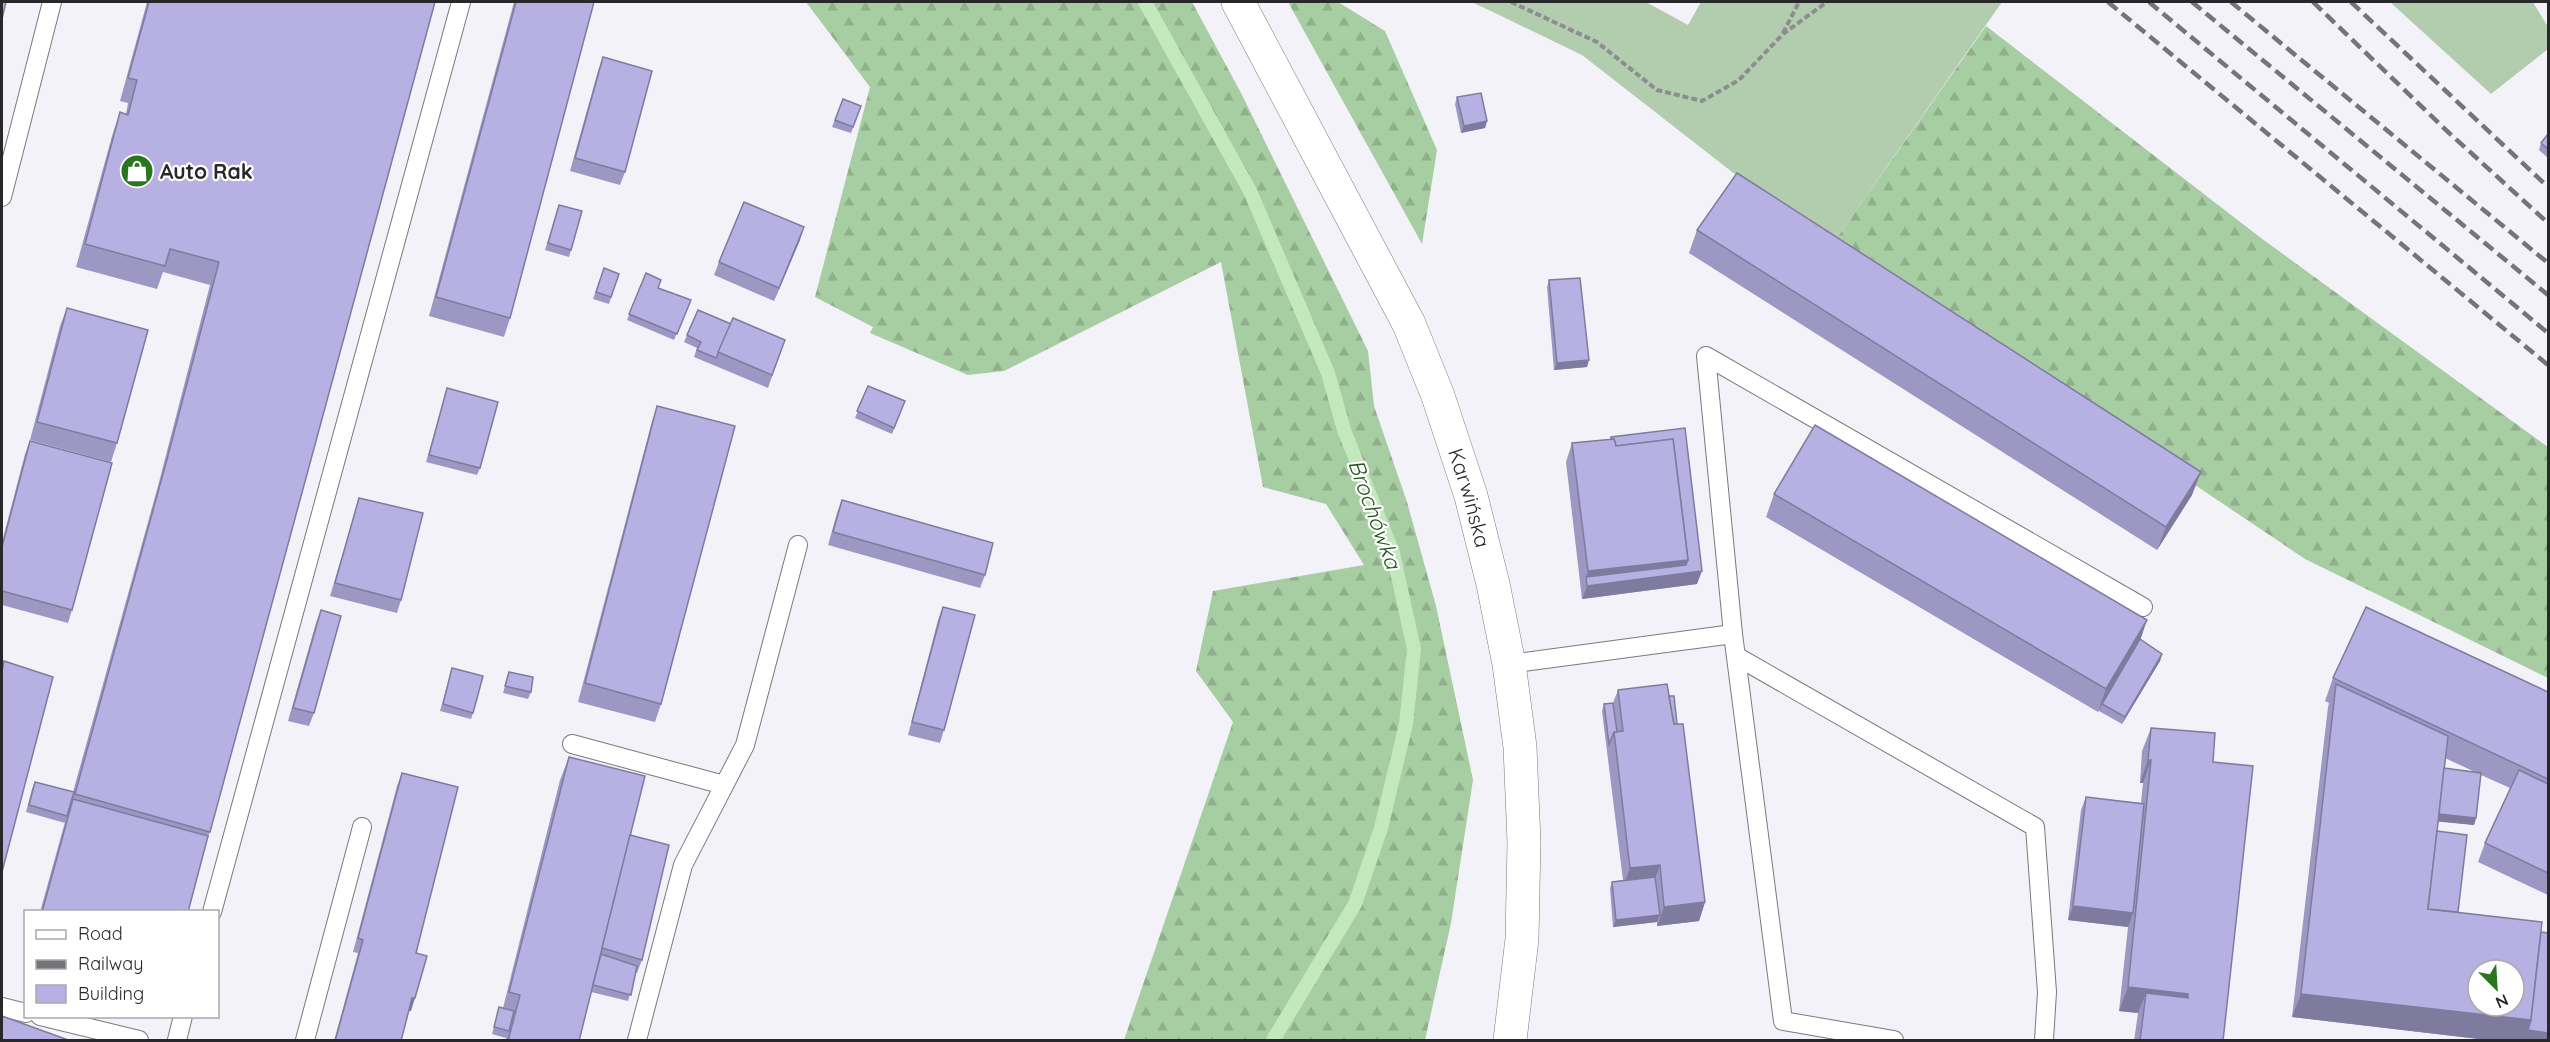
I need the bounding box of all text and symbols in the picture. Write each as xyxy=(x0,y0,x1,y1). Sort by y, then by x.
shop icon: Auto Rak xyxy=(119,153,155,189)
place label: Auto Rak xyxy=(160,158,253,184)
street label: Karwińska xyxy=(1443,445,1496,550)
water label: Brochówka xyxy=(1342,455,1408,574)
legend xyxy=(24,910,219,1018)
text: Road xyxy=(78,922,123,945)
text: Railway xyxy=(78,952,144,975)
north arrow xyxy=(2466,958,2526,1018)
text: Building xyxy=(78,982,144,1005)
text: N xyxy=(2493,990,2512,1013)

